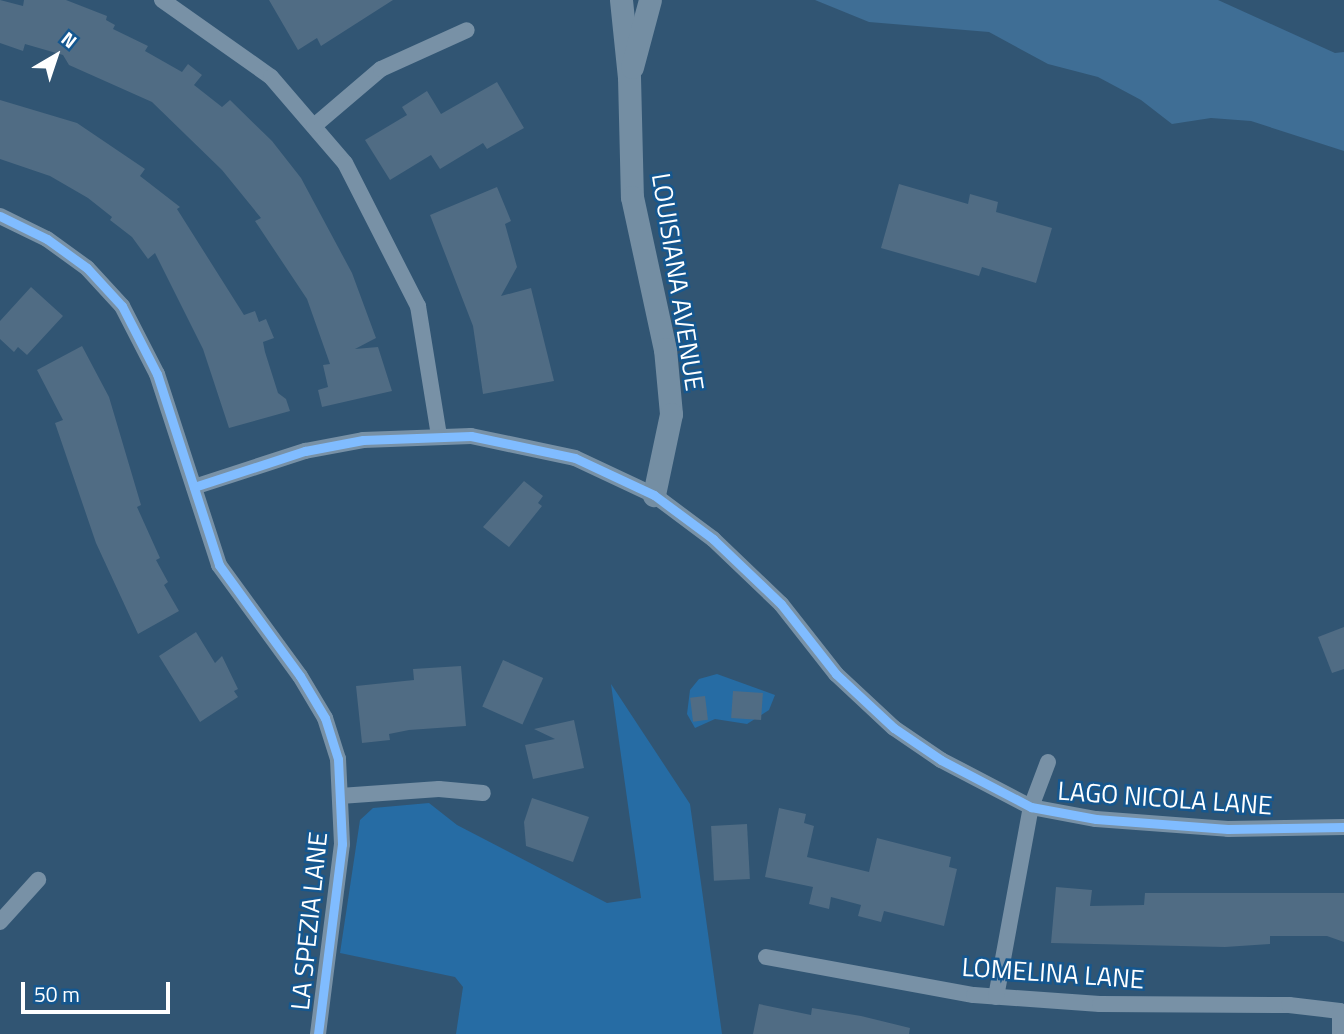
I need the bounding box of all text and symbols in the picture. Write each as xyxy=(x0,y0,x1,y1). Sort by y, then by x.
north arrow xyxy=(21,21,91,91)
text: N xyxy=(55,24,84,55)
street label: LOUISIANA AVENUE xyxy=(645,171,711,393)
street label: LAGO NICOLA LANE xyxy=(1057,775,1273,821)
street label: LA SPEZIA LANE xyxy=(284,830,334,1012)
street label: LOMELINA LANE xyxy=(961,951,1145,995)
scale bar xyxy=(24,968,173,1012)
text: 50 m xyxy=(34,978,80,1010)

